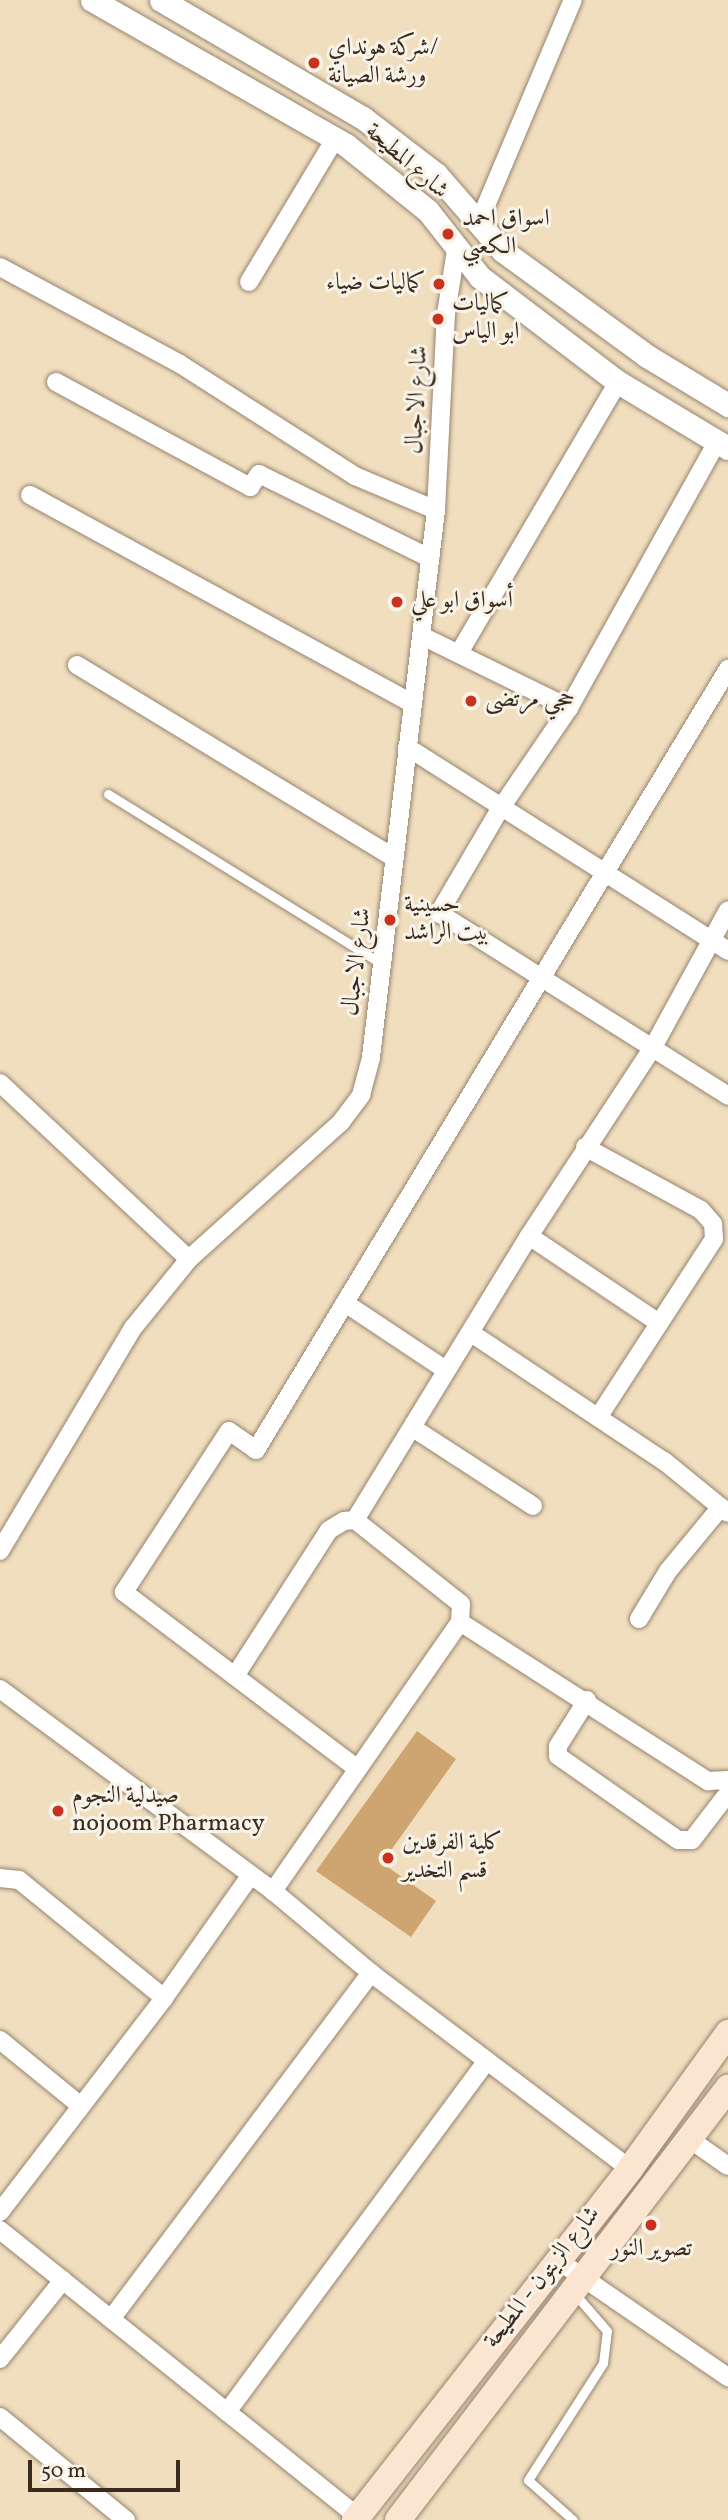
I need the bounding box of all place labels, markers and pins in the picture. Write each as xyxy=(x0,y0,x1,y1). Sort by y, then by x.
place label: شركة هونداي/ ورشة الصيانة xyxy=(328,35,439,91)
marker: شركة هونداي/ ورشة الصيانة xyxy=(306,55,322,71)
place label: اسواق احمد الكعبي xyxy=(462,206,550,262)
marker: اسواق احمد الكعبي xyxy=(440,226,456,242)
place label: كماليات ضياء xyxy=(326,270,425,298)
marker: كماليات ضياء xyxy=(431,276,447,292)
place label: كماليات ابو الياس xyxy=(452,291,519,347)
marker: كماليات ابو الياس xyxy=(430,311,446,327)
place label: أسواق ابو علي xyxy=(411,588,513,616)
marker: أسواق ابو علي xyxy=(389,594,405,610)
place label: حجي مرتضى xyxy=(485,687,575,715)
marker: حجي مرتضى xyxy=(463,693,479,709)
place label: حسينية بيت الراشد xyxy=(404,892,489,948)
marker: حسينية بيت الراشد xyxy=(382,912,398,928)
place label: صيدلية النجوم nojoom Pharmacy xyxy=(72,1783,265,1839)
marker: صيدلية النجوم nojoom Pharmacy xyxy=(50,1803,66,1819)
place label: كلية الفرقدين قسم التخدير xyxy=(402,1830,502,1886)
marker: كلية الفرقدين قسم التخدير xyxy=(380,1850,396,1866)
marker: تصوير النور xyxy=(643,2217,659,2233)
place label: تصوير النور xyxy=(610,2236,692,2264)

